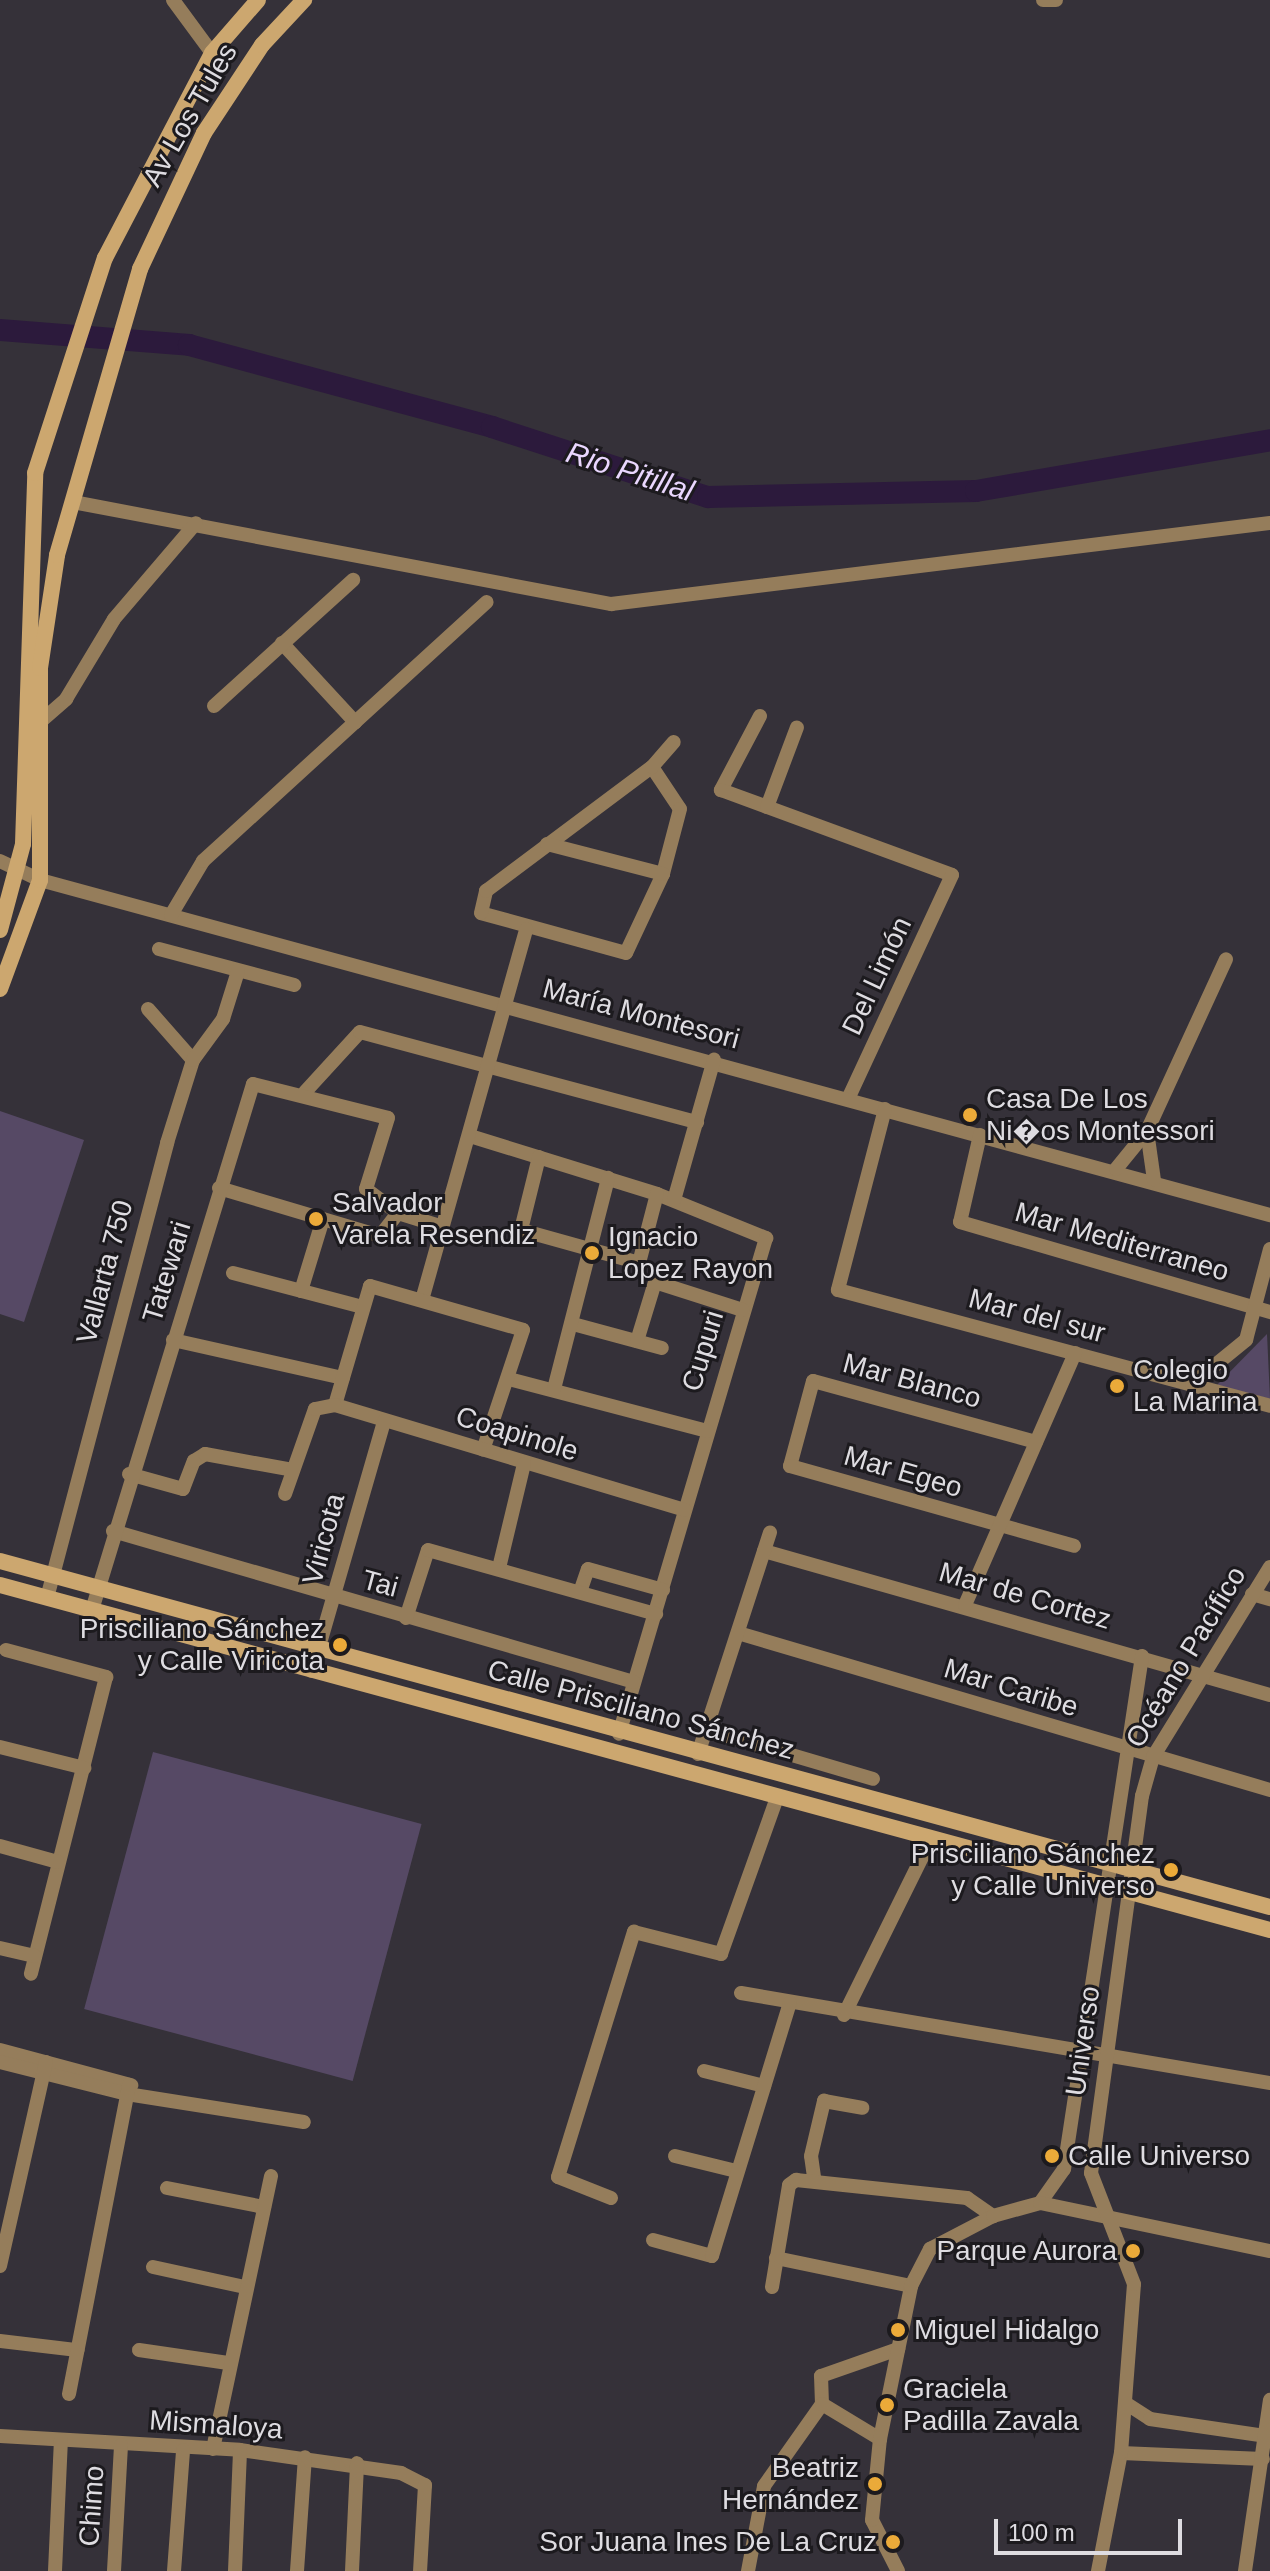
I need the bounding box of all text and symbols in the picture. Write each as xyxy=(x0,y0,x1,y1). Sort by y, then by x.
street label: Av Los Tules xyxy=(135,37,245,193)
water label: Rio Pitillal xyxy=(562,435,698,509)
street label: Del Limón xyxy=(835,912,919,1040)
street label: María Montesori xyxy=(539,972,743,1056)
place label: Casa De Los Ni�os Montessori xyxy=(986,1082,1215,1148)
marker: Casa De Los Ni�os Montessori xyxy=(961,1106,979,1124)
place label: Salvador Varela Resendiz xyxy=(332,1186,535,1252)
street label: Mar Mediterraneo xyxy=(1011,1195,1233,1289)
street label: Vallarta 750 xyxy=(70,1196,140,1348)
marker: Salvador Varela Resendiz xyxy=(307,1210,325,1228)
street label: Tatewari xyxy=(136,1217,198,1327)
place label: Ignacio Lopez Rayon xyxy=(608,1220,773,1286)
marker: Ignacio Lopez Rayon xyxy=(583,1244,601,1262)
street label: Mar del sur xyxy=(965,1282,1109,1350)
street label: Cupuri xyxy=(675,1307,731,1395)
street label: Mar Blanco xyxy=(839,1346,985,1416)
place label: Colegio La Marina xyxy=(1133,1353,1258,1419)
marker: Colegio La Marina xyxy=(1108,1377,1126,1395)
street label: Coapinole xyxy=(452,1400,582,1468)
street label: Mar Egeo xyxy=(840,1439,966,1505)
street label: Viricota xyxy=(296,1490,352,1588)
street label: Mar de Cortez xyxy=(935,1555,1115,1637)
street label: Océano Pacífico xyxy=(1119,1560,1253,1754)
street label: Tai xyxy=(358,1563,402,1605)
place label: Prisciliano Sánchez y Calle Viricota xyxy=(80,1612,324,1678)
marker: Prisciliano Sánchez y Calle Viricota xyxy=(331,1636,349,1654)
street label: Mar Caribe xyxy=(940,1652,1082,1724)
street label: Calle Prisciliano Sánchez xyxy=(484,1653,798,1767)
place label: Prisciliano Sánchez y Calle Universo xyxy=(911,1837,1155,1903)
marker: Prisciliano Sánchez y Calle Universo xyxy=(1162,1861,1180,1879)
street label: Universo xyxy=(1059,1984,1107,2098)
place label: Calle Universo xyxy=(1068,2139,1250,2173)
marker: Calle Universo xyxy=(1043,2147,1061,2165)
place label: Parque Aurora xyxy=(935,2234,1117,2268)
marker: Parque Aurora xyxy=(1124,2242,1142,2260)
place label: Miguel Hidalgo xyxy=(914,2313,1099,2347)
marker: Miguel Hidalgo xyxy=(889,2321,907,2339)
place label: Graciela Padilla Zavala xyxy=(903,2372,1079,2438)
marker: Graciela Padilla Zavala xyxy=(878,2396,896,2414)
street label: Mismaloya xyxy=(148,2404,284,2446)
place label: Beatriz Hernández xyxy=(722,2451,859,2517)
street label: Chimo xyxy=(72,2464,112,2548)
marker: Beatriz Hernández xyxy=(866,2475,884,2493)
scale bar xyxy=(998,2503,1186,2553)
text: 100 m xyxy=(1008,2519,1075,2546)
place label: Sor Juana Ines De La Cruz xyxy=(539,2525,877,2559)
marker: Sor Juana Ines De La Cruz xyxy=(884,2533,902,2551)

